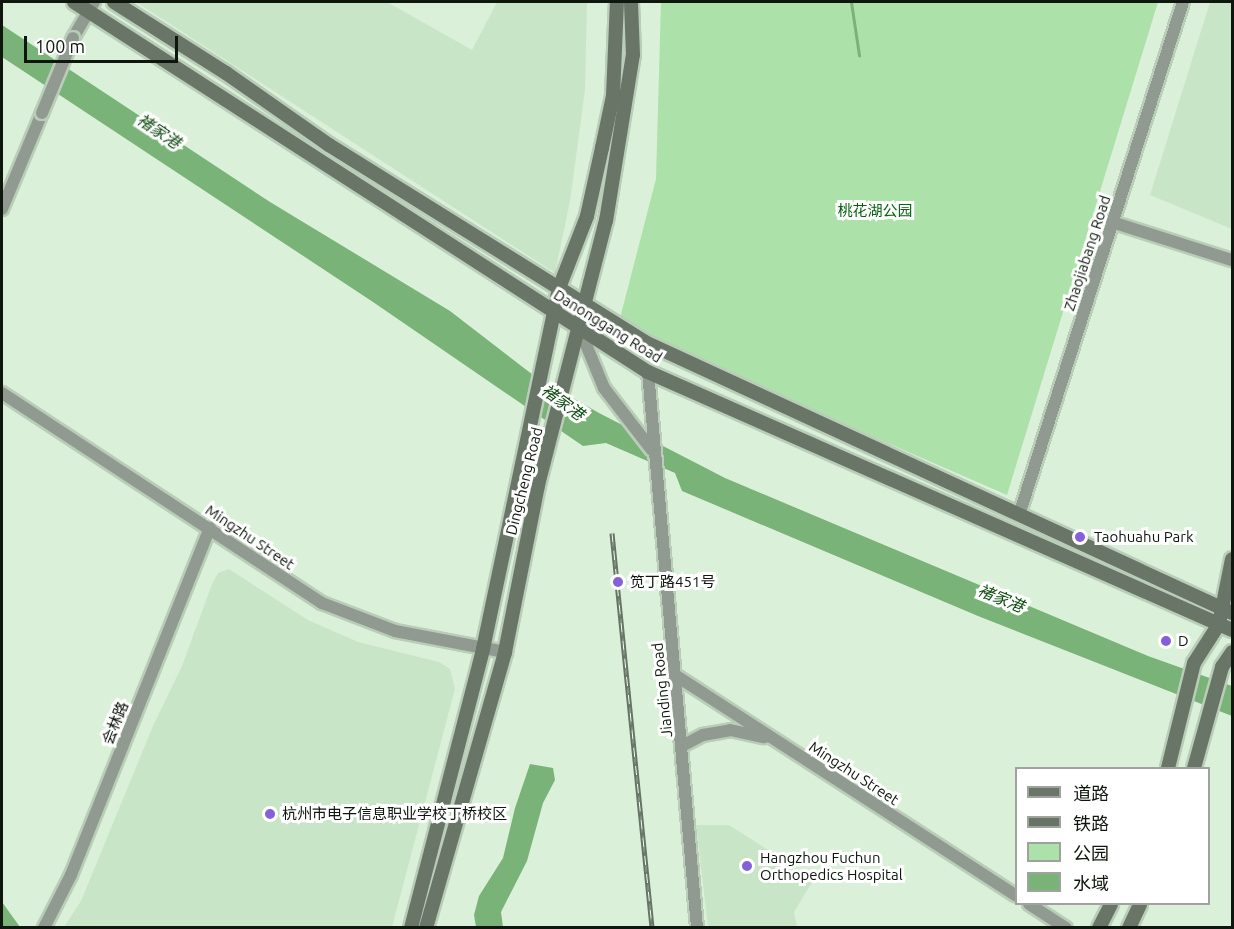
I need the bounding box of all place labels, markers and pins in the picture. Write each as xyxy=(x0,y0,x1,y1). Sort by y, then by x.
marker: Taohuahu Park xyxy=(1071,528,1089,546)
place label: Taohuahu Park xyxy=(1094,528,1193,546)
place label: 笕丁路451号 xyxy=(630,573,715,591)
marker: 笕丁路451号 xyxy=(611,575,625,589)
place label: D xyxy=(1178,632,1189,650)
marker: D xyxy=(1159,634,1173,648)
place label: 杭州市电子信息职业学校丁桥校区 xyxy=(282,805,507,823)
marker: 杭州市电子信息职业学校丁桥校区 xyxy=(263,807,277,821)
place label: Hangzhou Fuchun Orthopedics Hospital xyxy=(760,848,903,883)
marker: Hangzhou Fuchun Orthopedics Hospital xyxy=(738,857,756,875)

